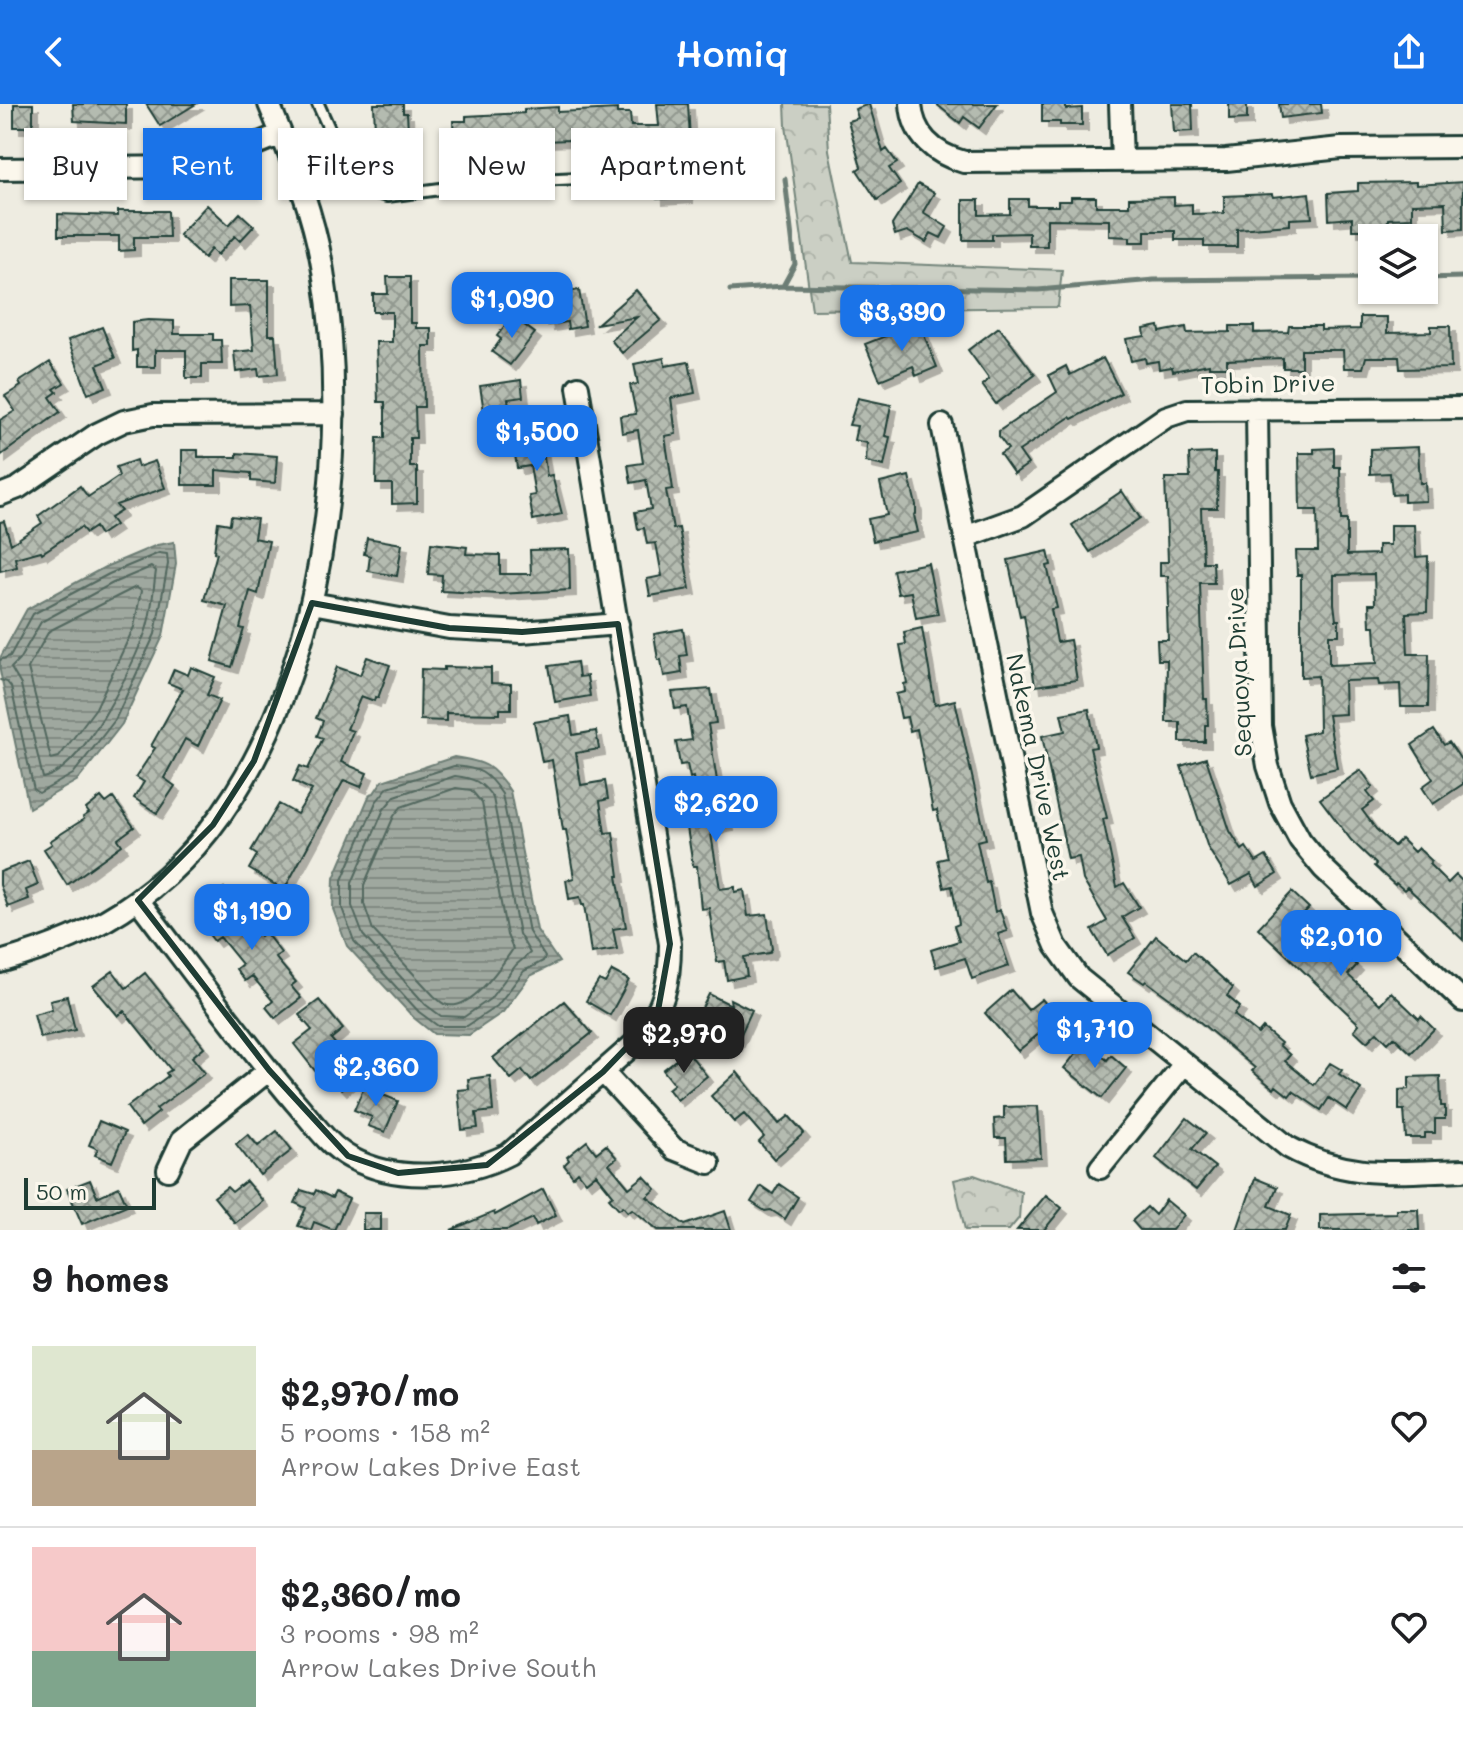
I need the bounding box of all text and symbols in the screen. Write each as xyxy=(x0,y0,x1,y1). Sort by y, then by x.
text: Homiq xyxy=(675,29,788,76)
icon: back xyxy=(32,30,76,74)
icon: share xyxy=(1387,30,1431,74)
chip: Buy xyxy=(24,128,127,200)
chip: Rent xyxy=(143,128,262,200)
chip: Filters xyxy=(278,128,423,200)
chip: New xyxy=(439,128,555,200)
chip: Apartment xyxy=(571,128,775,200)
map controls xyxy=(1358,224,1438,304)
button: layers xyxy=(1358,224,1438,304)
pin: $1,090 xyxy=(447,272,577,340)
text: $1,090 xyxy=(470,281,554,315)
pin: $3,390 xyxy=(837,285,967,353)
text: $3,390 xyxy=(858,294,946,328)
street label: Tobin Drive xyxy=(1200,366,1336,400)
pin: $1,500 xyxy=(472,405,602,473)
text: $1,500 xyxy=(495,414,579,448)
street label: Sequoya Drive xyxy=(1218,586,1258,758)
street label: Nakema Drive West xyxy=(1000,651,1078,883)
pin: $2,620 xyxy=(651,776,781,844)
text: $2,620 xyxy=(673,785,759,819)
pin: $1,190 xyxy=(187,884,317,952)
text: $1,190 xyxy=(212,893,292,927)
pin: $2,010 xyxy=(1276,910,1406,978)
text: $2,010 xyxy=(1299,919,1383,953)
pin: $1,710 xyxy=(1030,1002,1160,1070)
pin: $2,970 xyxy=(619,1007,749,1075)
text: $1,710 xyxy=(1056,1011,1134,1045)
text: $2,970 xyxy=(641,1016,727,1050)
pin: $2,360 xyxy=(311,1040,441,1108)
text: $2,360 xyxy=(333,1049,419,1083)
scale bar xyxy=(24,1174,156,1210)
text: 50 m xyxy=(36,1177,87,1206)
text: 9 homes xyxy=(32,1256,169,1301)
icon: filters xyxy=(1387,1256,1431,1300)
text: $2,970/mo xyxy=(280,1370,459,1415)
icon: home xyxy=(96,1378,192,1474)
icon: heart xyxy=(1387,1404,1431,1448)
text: 5 rooms · 158 m² xyxy=(280,1415,490,1449)
text: Arrow Lakes Drive East xyxy=(280,1449,581,1483)
text: $2,360/mo xyxy=(280,1571,461,1616)
icon: home xyxy=(96,1579,192,1675)
icon: heart xyxy=(1387,1605,1431,1649)
text: 3 rooms · 98 m² xyxy=(280,1616,479,1650)
text: Arrow Lakes Drive South xyxy=(280,1650,596,1684)

